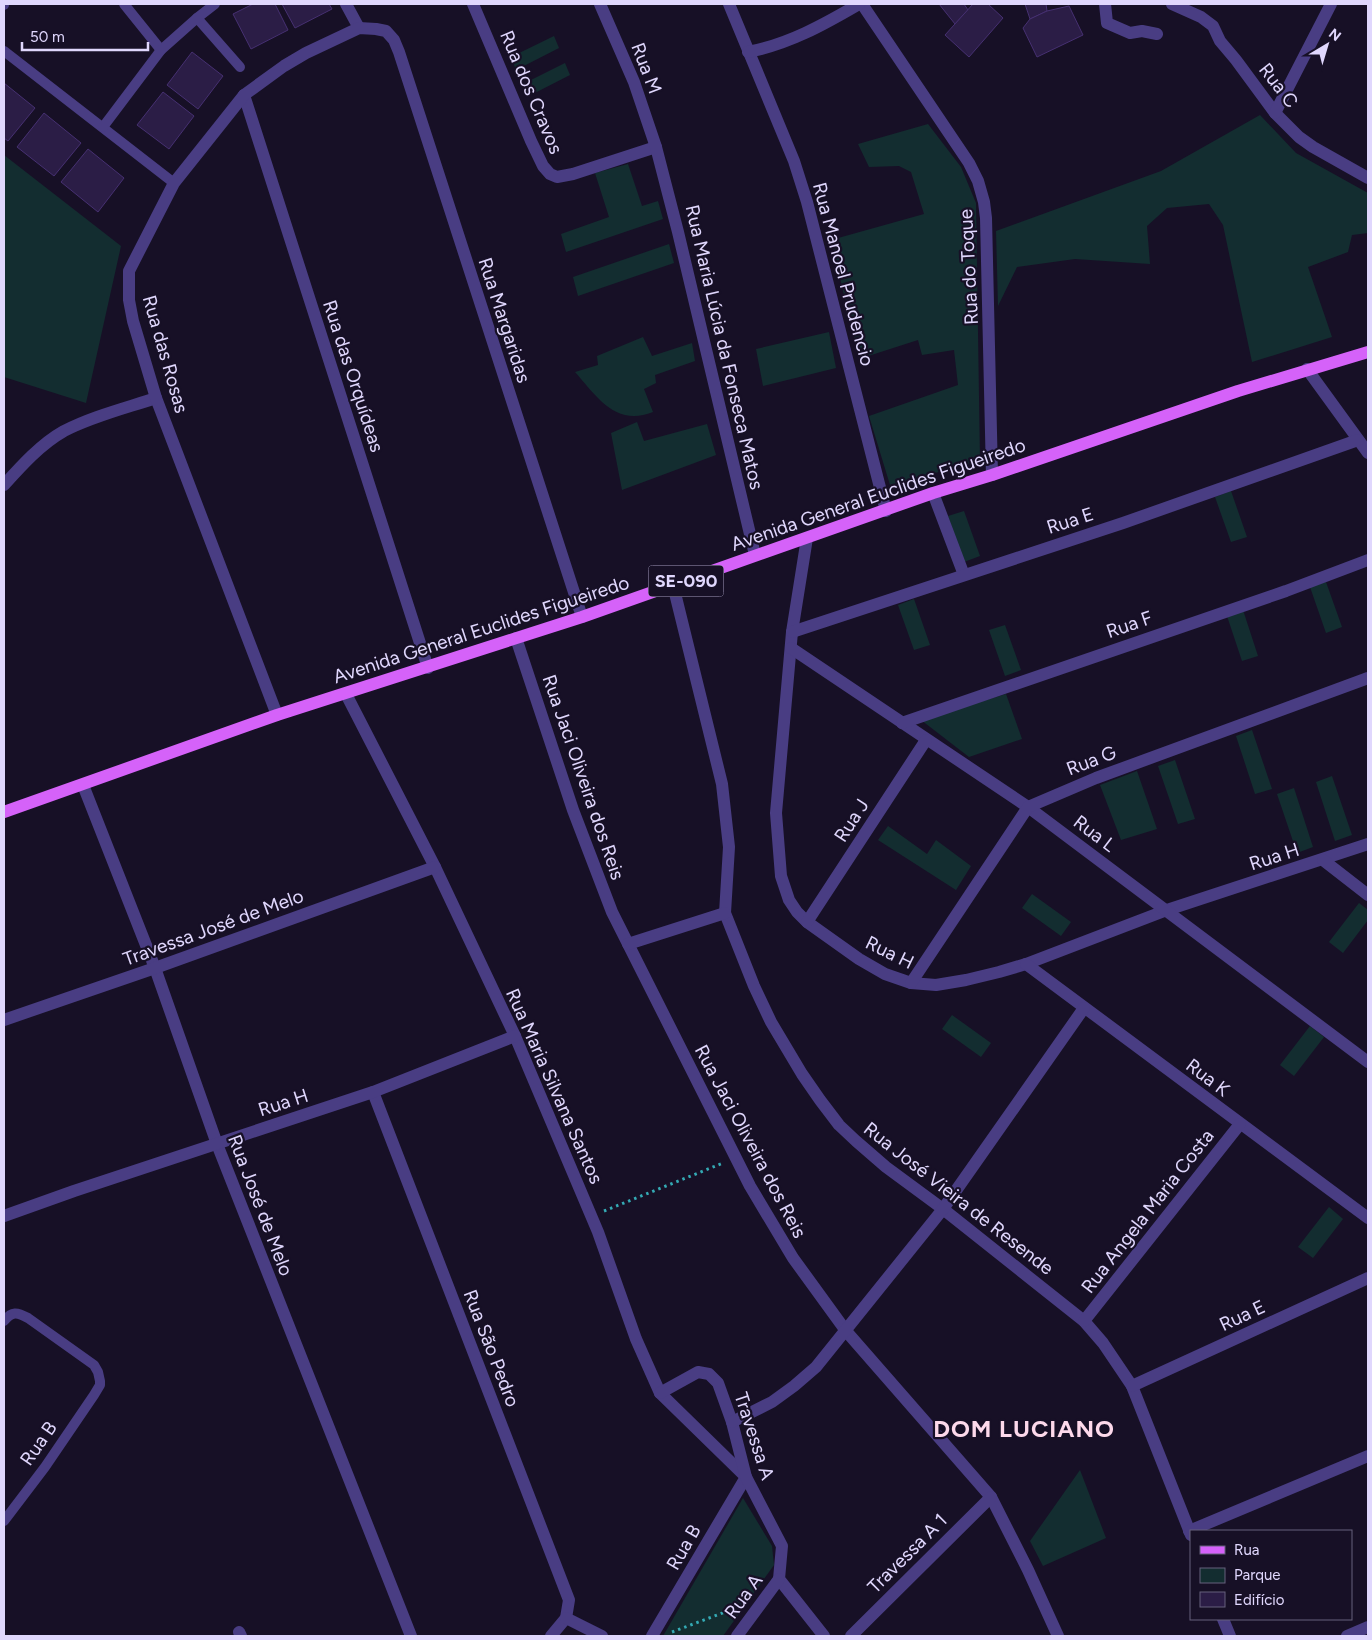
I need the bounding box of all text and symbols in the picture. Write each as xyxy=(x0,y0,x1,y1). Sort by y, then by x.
scale bar xyxy=(22,20,149,52)
north arrow xyxy=(1302,20,1352,70)
text: N xyxy=(1325,25,1344,45)
street label: Rua dos Cravos xyxy=(495,27,568,157)
text: 50 m xyxy=(30,28,65,46)
street label: Rua M xyxy=(626,39,667,97)
street label: Rua C xyxy=(1254,58,1303,113)
street label: Rua Manoel Prudencio xyxy=(808,180,879,369)
street label: Rua Maria Lúcia da Fonseca Matos xyxy=(681,203,769,492)
street label: Rua do Toque xyxy=(954,208,983,326)
street label: Rua Margaridas xyxy=(473,255,536,386)
street label: Rua das Rosas xyxy=(138,293,193,416)
street label: Rua das Orquídeas xyxy=(318,297,389,455)
street label: Avenida General Euclides Figueiredo xyxy=(728,433,1028,556)
street label: Rua E xyxy=(1044,502,1097,539)
road number: SE-090 xyxy=(648,566,724,596)
street label: Avenida General Euclides Figueiredo xyxy=(330,571,632,688)
street label: Rua F xyxy=(1103,606,1155,643)
street label: Rua Jaci Oliveira dos Reis xyxy=(538,672,630,883)
street label: Rua G xyxy=(1063,741,1119,780)
street label: Rua J xyxy=(829,794,874,846)
street label: Rua L xyxy=(1069,810,1120,857)
street label: Rua H xyxy=(1246,838,1302,875)
street label: Travessa José de Melo xyxy=(120,884,307,971)
street label: Rua H xyxy=(862,931,918,974)
street label: Rua Maria Silvana Santos xyxy=(501,985,608,1188)
street label: Rua Jaci Oliveira dos Reis xyxy=(690,1041,811,1242)
street label: Rua K xyxy=(1181,1054,1234,1101)
street label: Rua H xyxy=(255,1084,311,1121)
street label: Rua José Vieira de Resende xyxy=(859,1117,1058,1280)
street label: Rua Angela Maria Costa xyxy=(1076,1125,1219,1298)
street label: Rua José de Melo xyxy=(223,1131,298,1279)
street label: Rua São Pedro xyxy=(459,1286,524,1410)
street label: Rua E xyxy=(1216,1295,1269,1336)
street label: Travessa A xyxy=(730,1390,779,1483)
district label: DOM LUCIANO xyxy=(933,1414,1115,1443)
street label: Rua B xyxy=(15,1417,62,1470)
street label: Travessa A 1 xyxy=(863,1509,952,1598)
street label: Rua B xyxy=(661,1520,706,1574)
legend xyxy=(1190,1530,1352,1620)
text: Rua xyxy=(1234,1541,1259,1559)
text: Parque xyxy=(1234,1566,1281,1584)
street label: Rua A xyxy=(719,1569,767,1623)
text: Edifício xyxy=(1234,1591,1285,1609)

